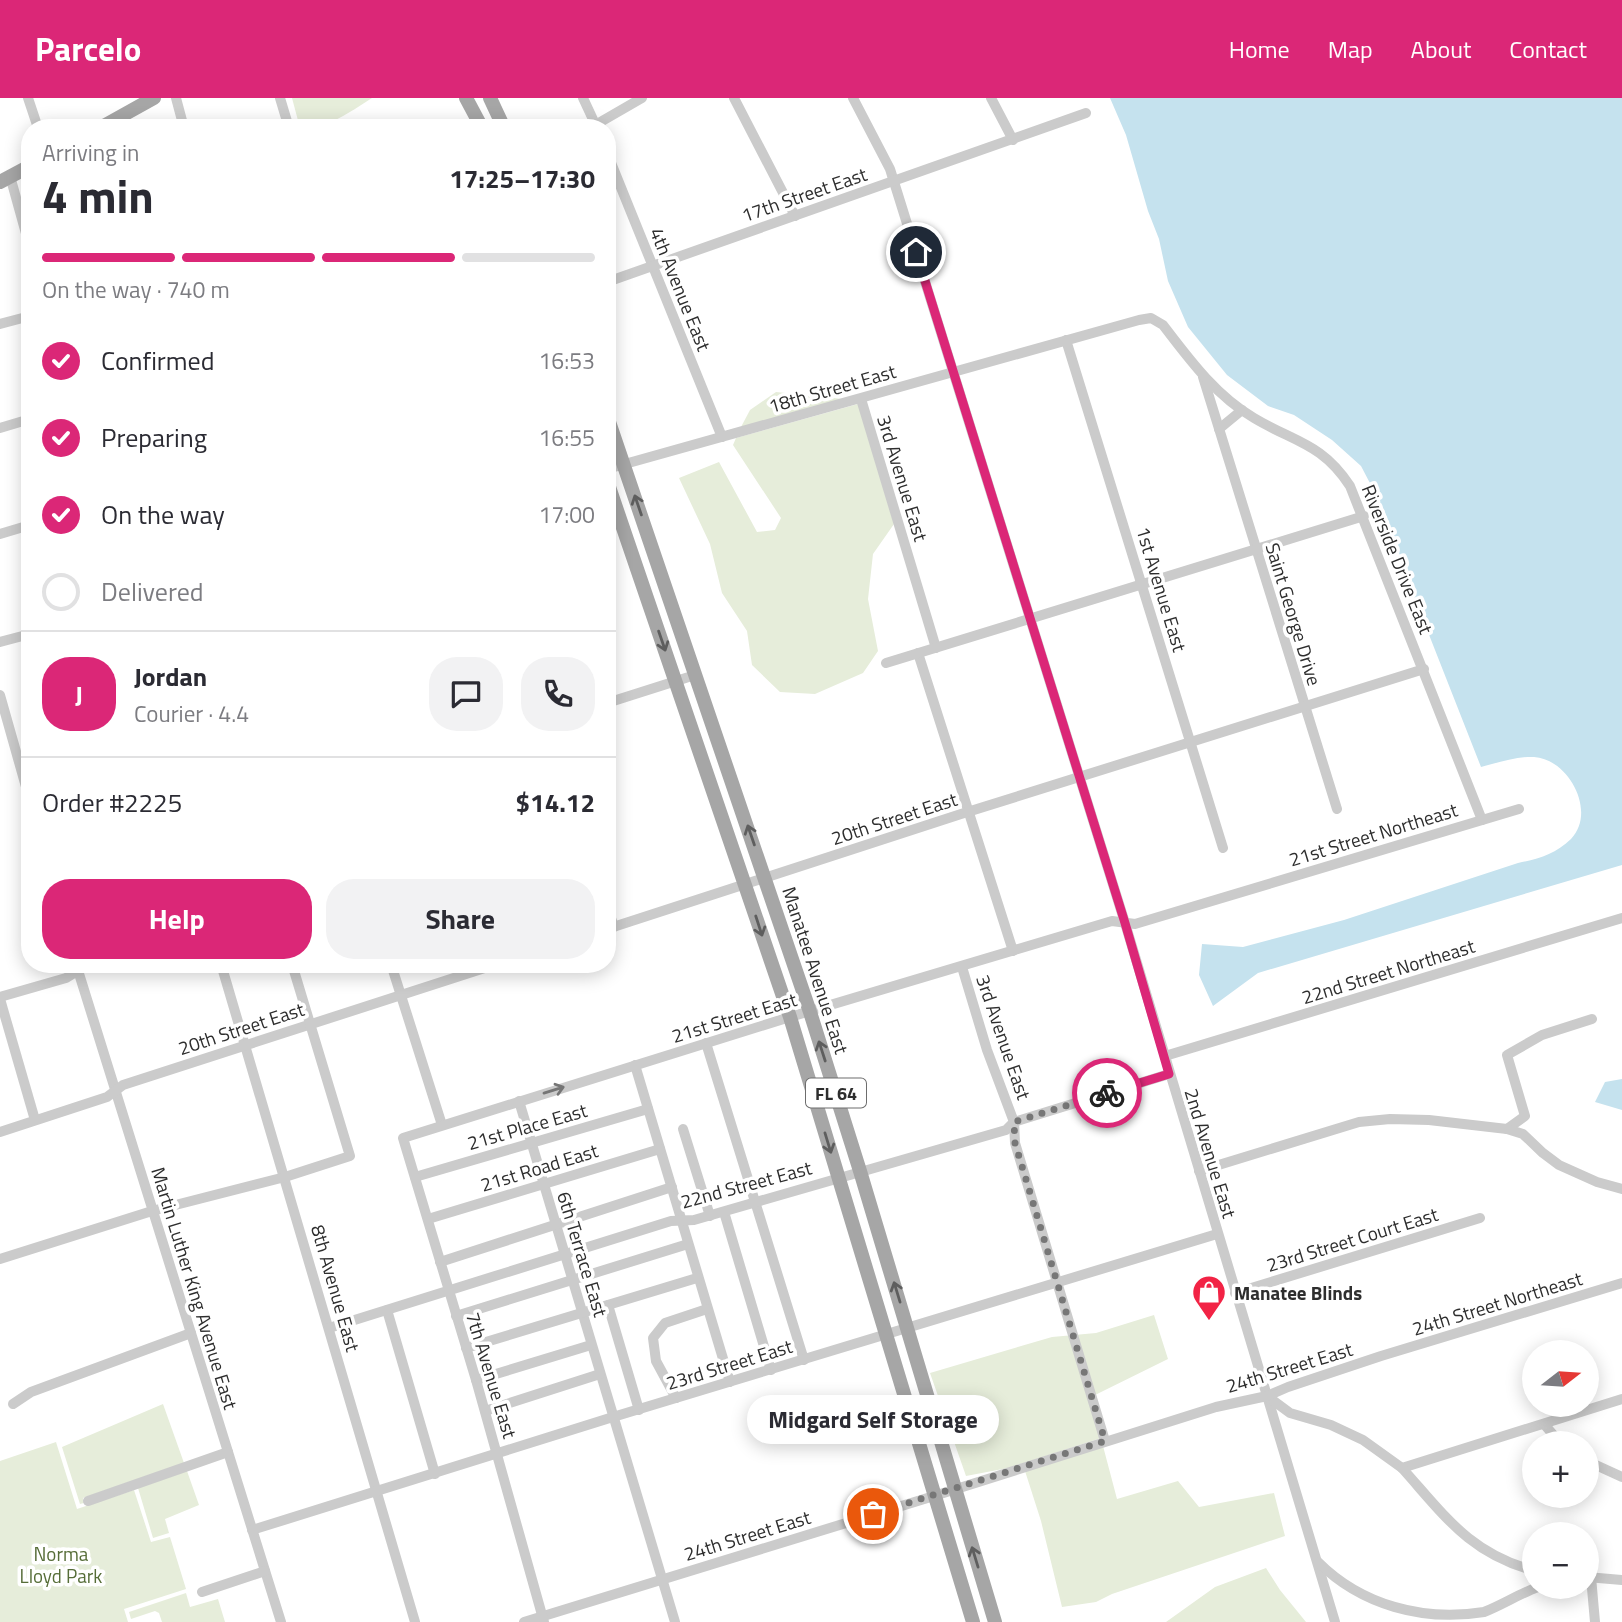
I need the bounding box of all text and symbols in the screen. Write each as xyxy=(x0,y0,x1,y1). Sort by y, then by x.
text: Parcelo xyxy=(35,24,141,74)
text: Home xyxy=(1229,31,1290,67)
text: Map xyxy=(1328,31,1373,67)
text: About xyxy=(1411,31,1471,67)
text: Contact xyxy=(1509,31,1587,67)
text: Arriving in xyxy=(42,135,139,170)
text: 17:25–17:30 xyxy=(449,159,595,198)
street label: 17th Street East xyxy=(737,159,871,229)
text: 4 min xyxy=(42,161,154,231)
pin xyxy=(886,222,946,282)
street label: 4th Avenue East xyxy=(643,223,719,355)
icon: home xyxy=(897,233,935,271)
text: On the way · 740 m xyxy=(42,272,230,307)
text: Confirmed xyxy=(101,341,215,380)
icon: check xyxy=(42,342,80,380)
text: 16:53 xyxy=(538,343,595,378)
street label: 18th Street East xyxy=(765,356,899,420)
street label: 3rd Avenue East xyxy=(870,411,936,545)
text: Preparing xyxy=(101,418,207,457)
icon: check xyxy=(42,419,80,457)
text: 16:55 xyxy=(538,420,595,455)
street label: Riverside Drive East xyxy=(1355,480,1441,638)
text: On the way xyxy=(101,495,225,534)
one-way arrow xyxy=(631,495,643,517)
icon: check xyxy=(42,496,80,534)
text: 17:00 xyxy=(538,497,595,532)
street label: 1st Avenue East xyxy=(1129,523,1195,655)
street label: Saint George Drive xyxy=(1259,539,1329,689)
text: Delivered xyxy=(101,572,204,611)
one-way arrow xyxy=(656,630,669,652)
text: Jordan xyxy=(134,657,207,696)
button: chat xyxy=(429,657,503,731)
button: phone xyxy=(521,657,595,731)
text: J xyxy=(75,675,83,714)
text: Courier · 4.4 xyxy=(134,696,249,731)
text: Order #2225 xyxy=(42,783,182,822)
text: $14.12 xyxy=(516,783,595,822)
street label: 20th Street East xyxy=(827,784,961,852)
street label: 21st Street Northeast xyxy=(1285,794,1461,873)
one-way arrow xyxy=(744,824,757,846)
button: Help xyxy=(42,879,312,959)
button: Share xyxy=(326,879,595,959)
street label: Manatee Avenue East xyxy=(775,883,857,1058)
one-way arrow xyxy=(754,914,767,936)
street label: 22nd Street Northeast xyxy=(1298,931,1478,1011)
street label: 3rd Avenue East xyxy=(969,971,1039,1104)
street label: 21st Street East xyxy=(668,984,801,1050)
street label: 20th Street East xyxy=(174,994,308,1062)
one-way arrow xyxy=(815,1040,828,1062)
courier xyxy=(1072,1058,1142,1128)
icon: bike xyxy=(1088,1074,1126,1112)
road number: FL 64 xyxy=(806,1078,866,1108)
one-way arrow xyxy=(542,1083,564,1096)
street label: 2nd Avenue East xyxy=(1178,1085,1245,1222)
street label: 21st Place East xyxy=(464,1095,591,1157)
one-way arrow xyxy=(823,1131,836,1153)
street label: 21st Road East xyxy=(477,1135,602,1199)
street label: 22nd Street East xyxy=(677,1153,815,1215)
street label: Martin Luther King Avenue East xyxy=(144,1163,246,1413)
street label: 6th Terrace East xyxy=(550,1188,616,1321)
street label: 23rd Street Court East xyxy=(1263,1199,1442,1279)
street label: 8th Avenue East xyxy=(304,1221,368,1355)
street label: 24th Street Northeast xyxy=(1408,1263,1586,1343)
shop icon: Manatee Blinds xyxy=(1190,1273,1228,1322)
place label: Manatee Blinds xyxy=(1234,1278,1362,1307)
one-way arrow xyxy=(889,1281,902,1303)
street label: 7th Avenue East xyxy=(459,1308,525,1442)
street label: 23rd Street East xyxy=(662,1331,796,1397)
street label: 24th Street East xyxy=(1222,1334,1356,1400)
north arrow xyxy=(1522,1340,1600,1418)
map controls xyxy=(1522,1340,1599,1599)
callout: Midgard Self Storage xyxy=(747,1395,999,1444)
text: Midgard Self Storage xyxy=(768,1402,978,1437)
button: + xyxy=(1522,1431,1599,1508)
pin xyxy=(843,1484,903,1544)
icon: bag xyxy=(854,1495,892,1533)
street label: 24th Street East xyxy=(680,1502,814,1568)
button: − xyxy=(1522,1522,1599,1599)
park label: Norma Lloyd Park xyxy=(20,1539,102,1590)
one-way arrow xyxy=(968,1546,981,1568)

